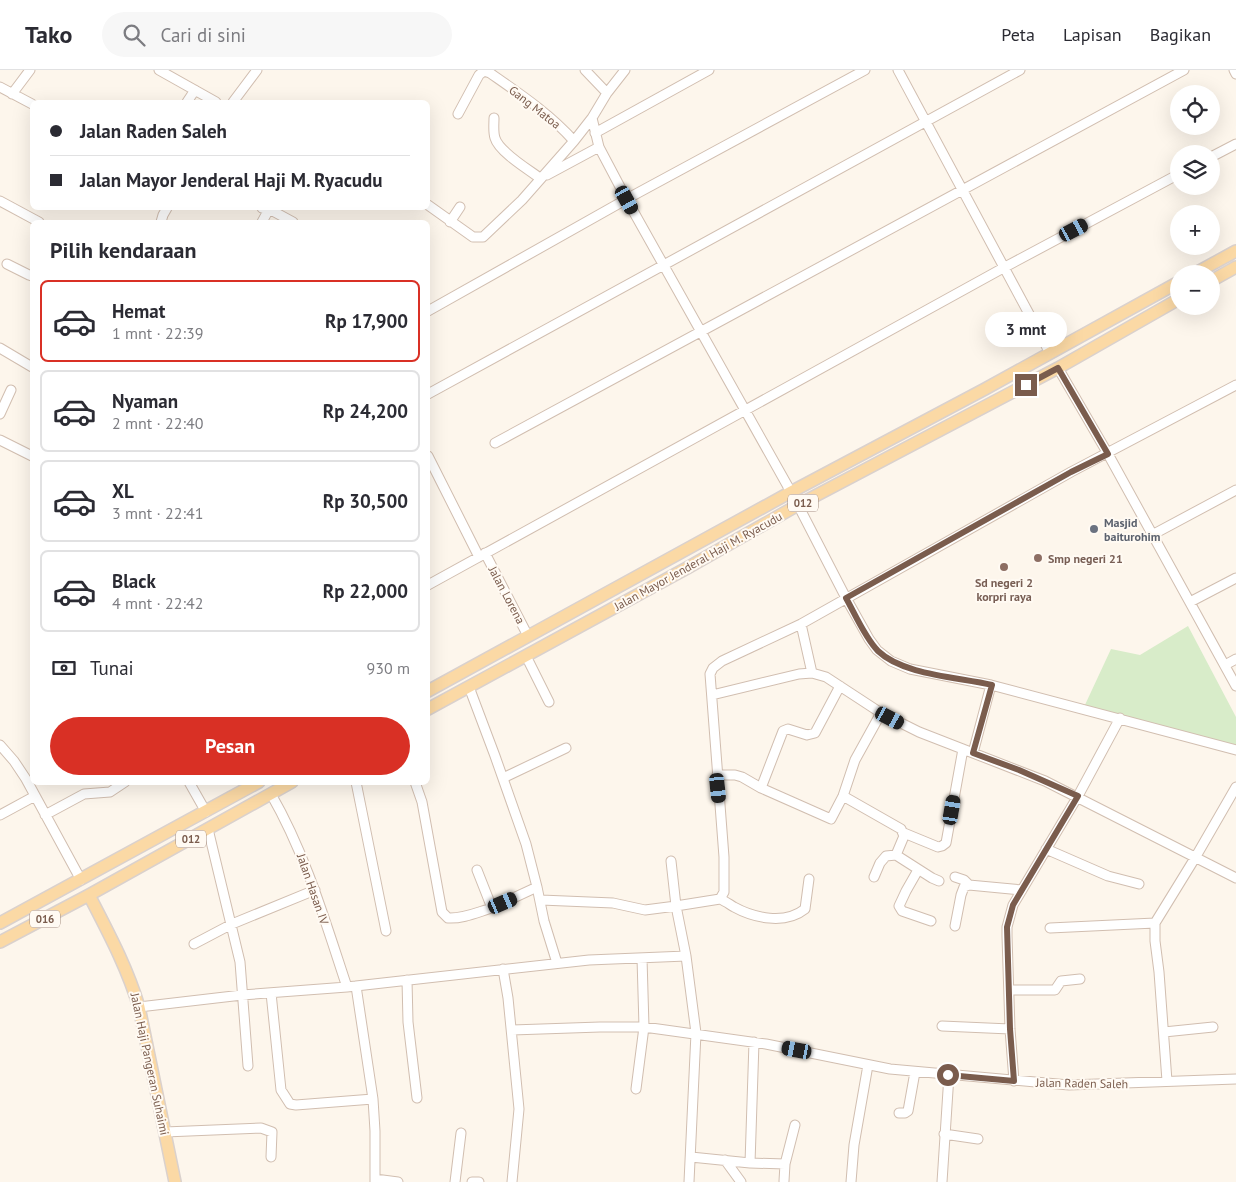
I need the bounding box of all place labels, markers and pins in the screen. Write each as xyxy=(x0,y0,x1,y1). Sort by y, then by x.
place label: Masjid baiturohim xyxy=(1104,515,1161,544)
marker: Masjid baiturohim xyxy=(1088,523,1100,535)
place label: Smp negeri 21 xyxy=(1048,551,1123,566)
marker: Smp negeri 21 xyxy=(1032,552,1044,564)
marker: Sd negeri 2 korpri raya xyxy=(998,561,1010,573)
place label: Sd negeri 2 korpri raya xyxy=(975,575,1033,604)

